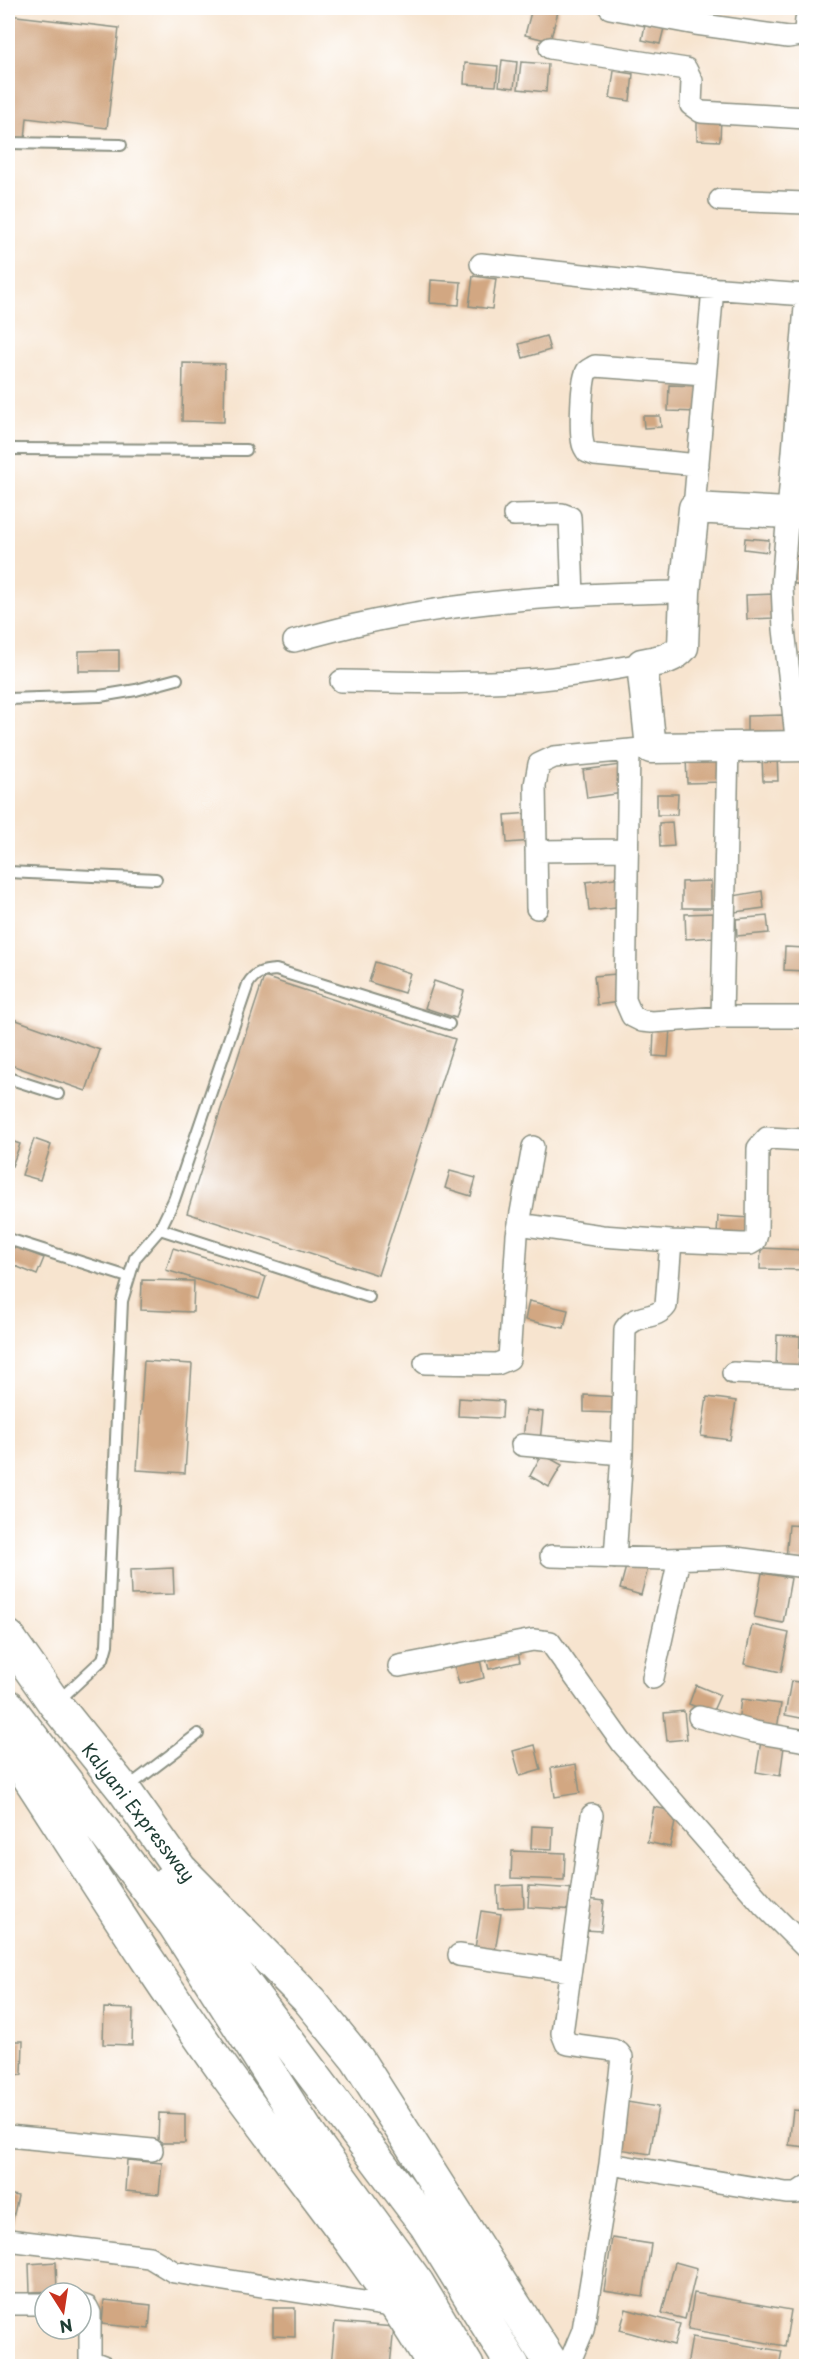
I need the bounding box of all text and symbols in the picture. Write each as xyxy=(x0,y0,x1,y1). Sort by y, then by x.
street label: Kalyani Expressway xyxy=(76,1737,202,1887)
north arrow xyxy=(33,2281,93,2341)
text: N xyxy=(58,2314,75,2340)

